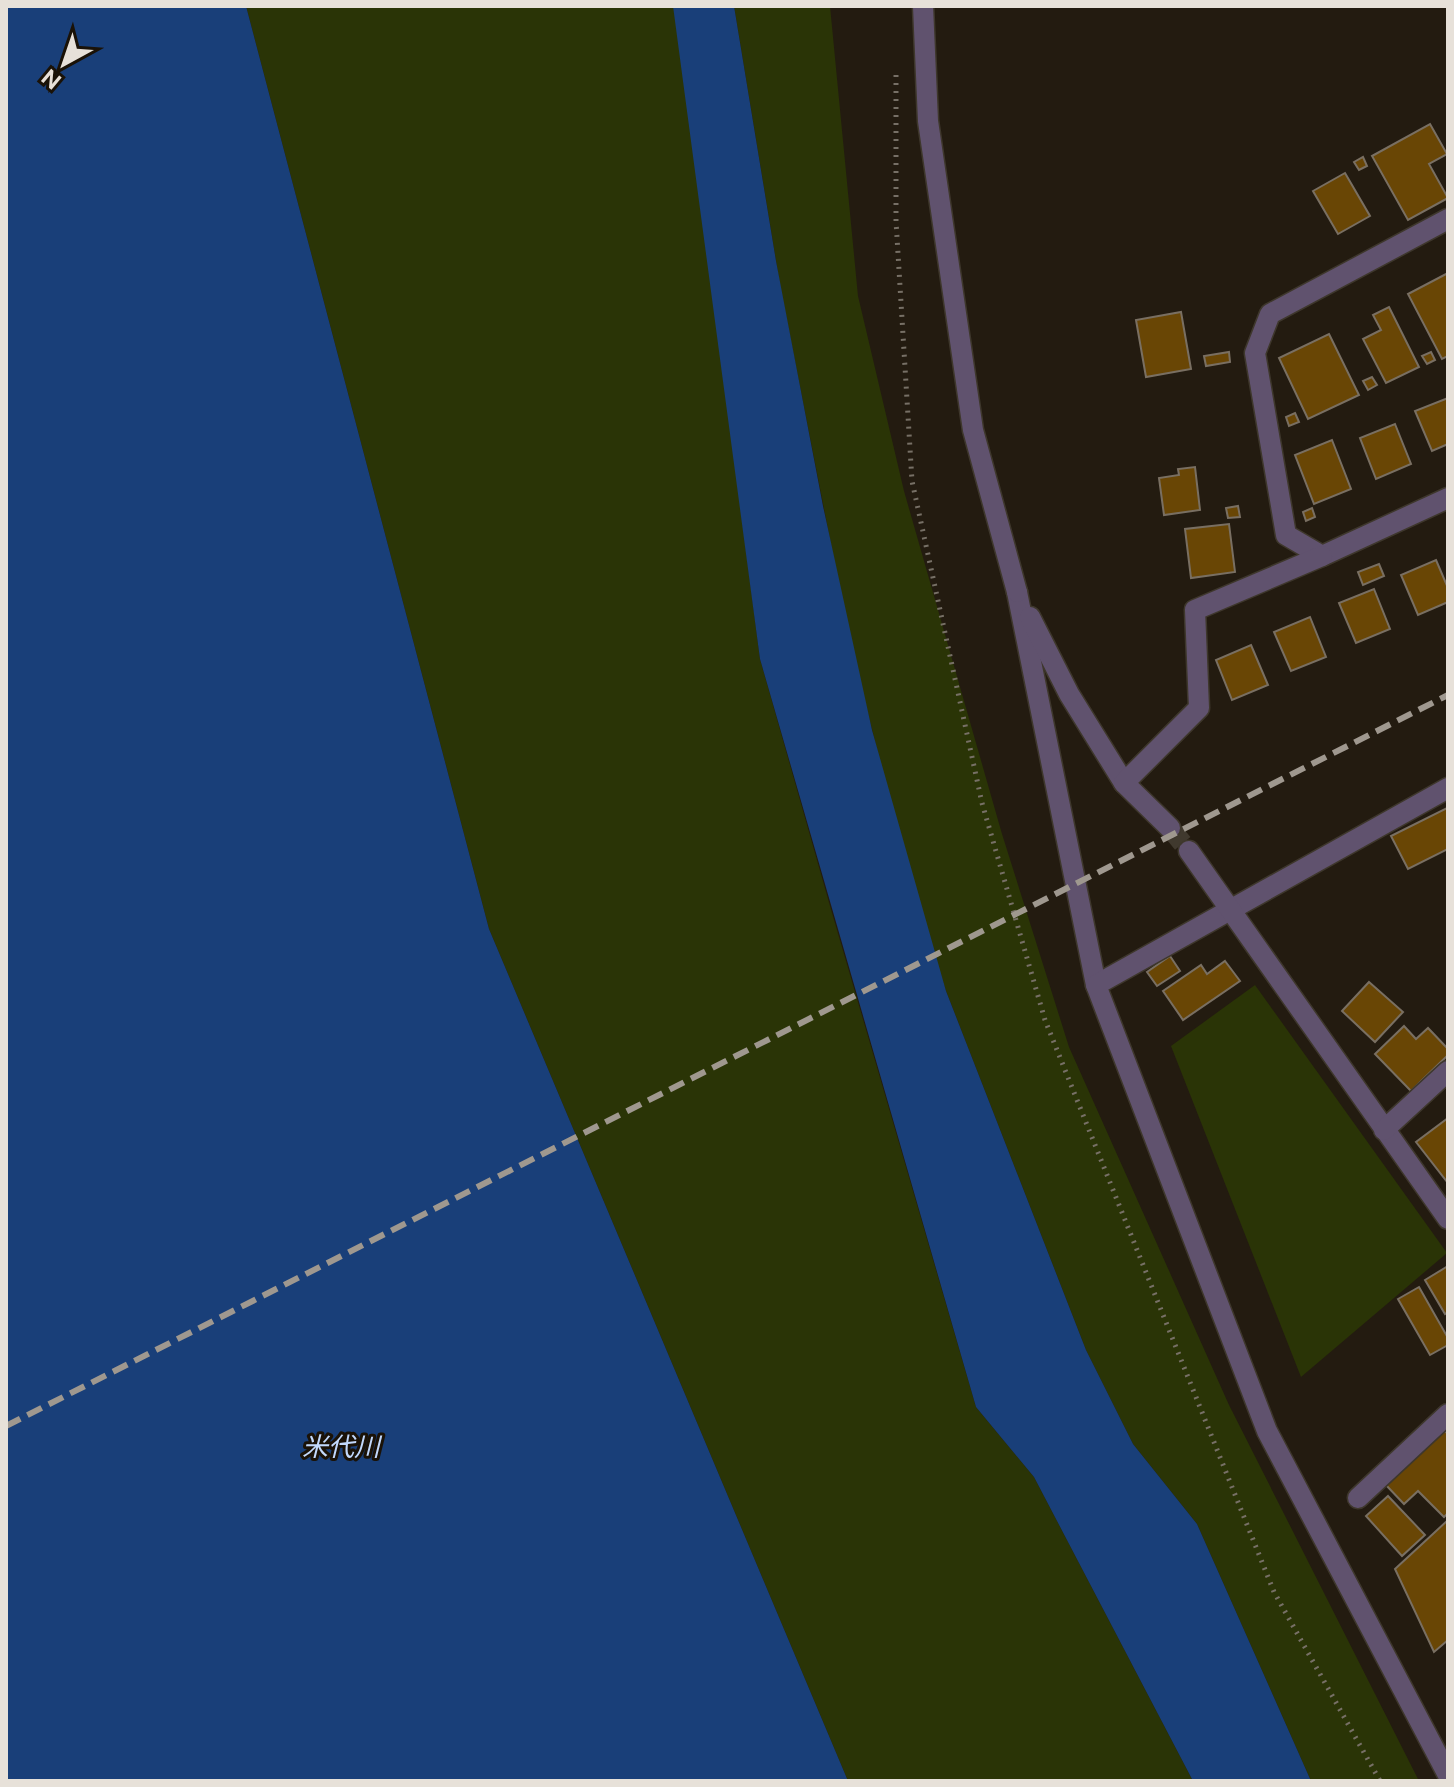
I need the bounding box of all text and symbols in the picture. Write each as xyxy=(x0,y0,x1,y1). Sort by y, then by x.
north arrow xyxy=(24,24,104,104)
text: N xyxy=(36,64,66,95)
water label: 米代川 xyxy=(302,1431,383,1462)

